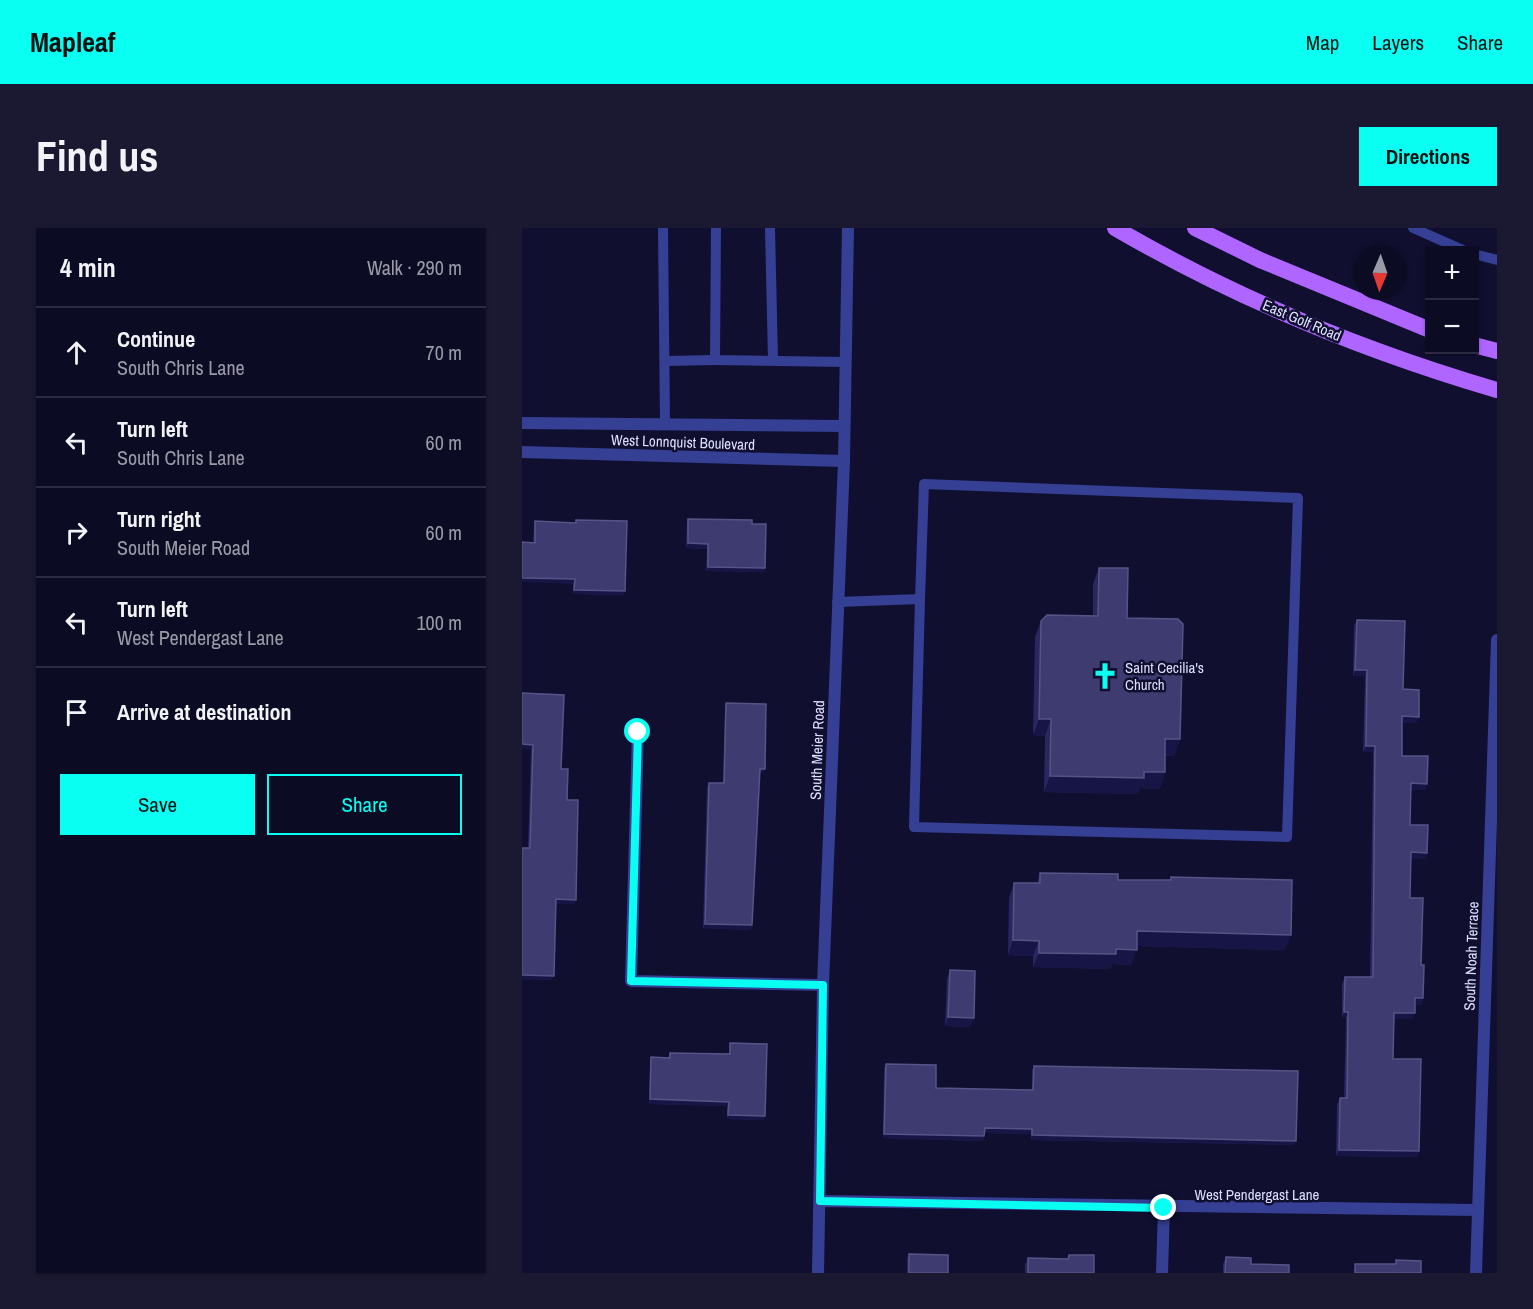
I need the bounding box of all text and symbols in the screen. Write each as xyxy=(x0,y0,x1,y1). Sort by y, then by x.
text: Mapleaf xyxy=(30,23,115,61)
text: Map xyxy=(1306,28,1339,57)
text: Layers xyxy=(1372,28,1424,57)
text: Share xyxy=(1457,28,1503,57)
button: Directions xyxy=(1359,127,1497,186)
text: Find us xyxy=(36,128,158,184)
north arrow xyxy=(1353,246,1407,300)
map controls xyxy=(1425,246,1479,354)
button: + xyxy=(1425,246,1479,300)
text: 4 min xyxy=(60,250,116,285)
text: Walk · 290 m xyxy=(367,254,462,281)
street label: East Golf Road xyxy=(1260,294,1344,346)
button: − xyxy=(1425,300,1479,354)
text: Continue xyxy=(117,324,195,354)
icon: ahead xyxy=(60,336,93,369)
text: 70 m xyxy=(426,339,462,366)
text: South Chris Lane xyxy=(117,354,245,381)
text: Turn left xyxy=(117,414,188,444)
icon: left xyxy=(60,426,93,459)
text: 60 m xyxy=(426,429,462,456)
street label: West Lonnquist Boulevard xyxy=(611,429,755,455)
text: South Chris Lane xyxy=(117,444,245,471)
text: Turn right xyxy=(117,504,201,534)
icon: right xyxy=(60,516,93,549)
text: 60 m xyxy=(426,519,462,546)
text: South Meier Road xyxy=(117,534,250,561)
text: Turn left xyxy=(117,594,188,624)
icon: left xyxy=(60,606,93,639)
text: 100 m xyxy=(416,609,462,636)
text: West Pendergast Lane xyxy=(117,624,284,651)
place label: Saint Cecilia's Church xyxy=(1125,657,1204,695)
church icon: Saint Cecilia's Church xyxy=(1090,661,1120,691)
icon: arrive xyxy=(60,696,93,729)
text: Arrive at destination xyxy=(117,697,291,727)
street label: South Meier Road xyxy=(805,700,829,800)
route start xyxy=(624,718,650,744)
button: Save xyxy=(60,774,255,835)
button: Share xyxy=(267,774,462,835)
street label: South Noah Terrace xyxy=(1459,901,1483,1011)
street label: West Pendergast Lane xyxy=(1195,1184,1320,1205)
route end xyxy=(1150,1194,1176,1220)

